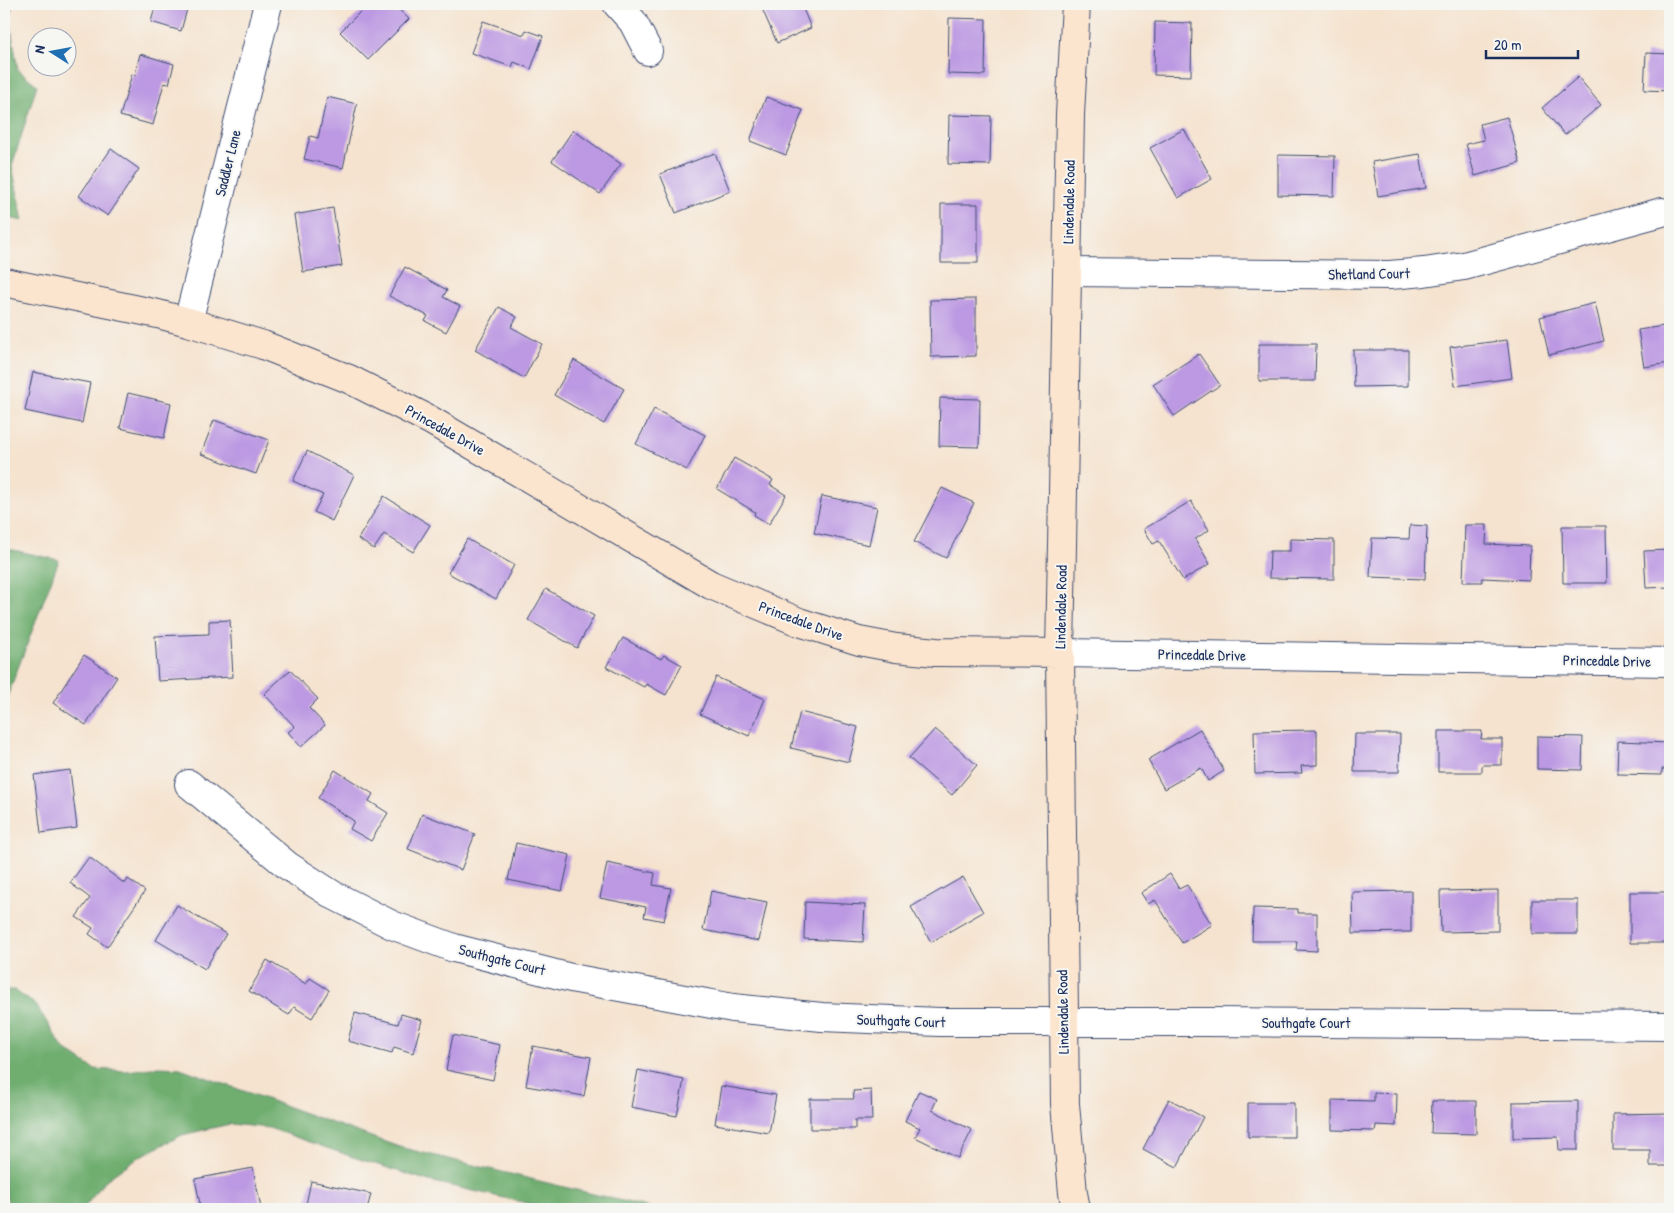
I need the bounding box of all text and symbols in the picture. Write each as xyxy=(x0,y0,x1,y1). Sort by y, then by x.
north arrow xyxy=(28,28,78,78)
scale bar xyxy=(1486,28,1579,60)
text: 20 m xyxy=(1494,34,1521,55)
text: N xyxy=(29,43,49,55)
street label: Saddler Lane xyxy=(209,127,246,198)
street label: Lindendale Road xyxy=(1057,160,1080,244)
street label: Shetland Court xyxy=(1328,262,1411,285)
street label: Princedale Drive xyxy=(402,399,489,460)
street label: Lindendale Road xyxy=(1049,565,1072,649)
street label: Princedale Drive xyxy=(756,596,846,646)
street label: Princedale Drive xyxy=(1158,643,1246,666)
street label: Princedale Drive xyxy=(1563,649,1651,672)
street label: Southgate Court xyxy=(457,939,549,981)
street label: Lindendale Road xyxy=(1051,970,1074,1054)
street label: Southgate Court xyxy=(856,1008,947,1033)
street label: Southgate Court xyxy=(1262,1012,1351,1033)

